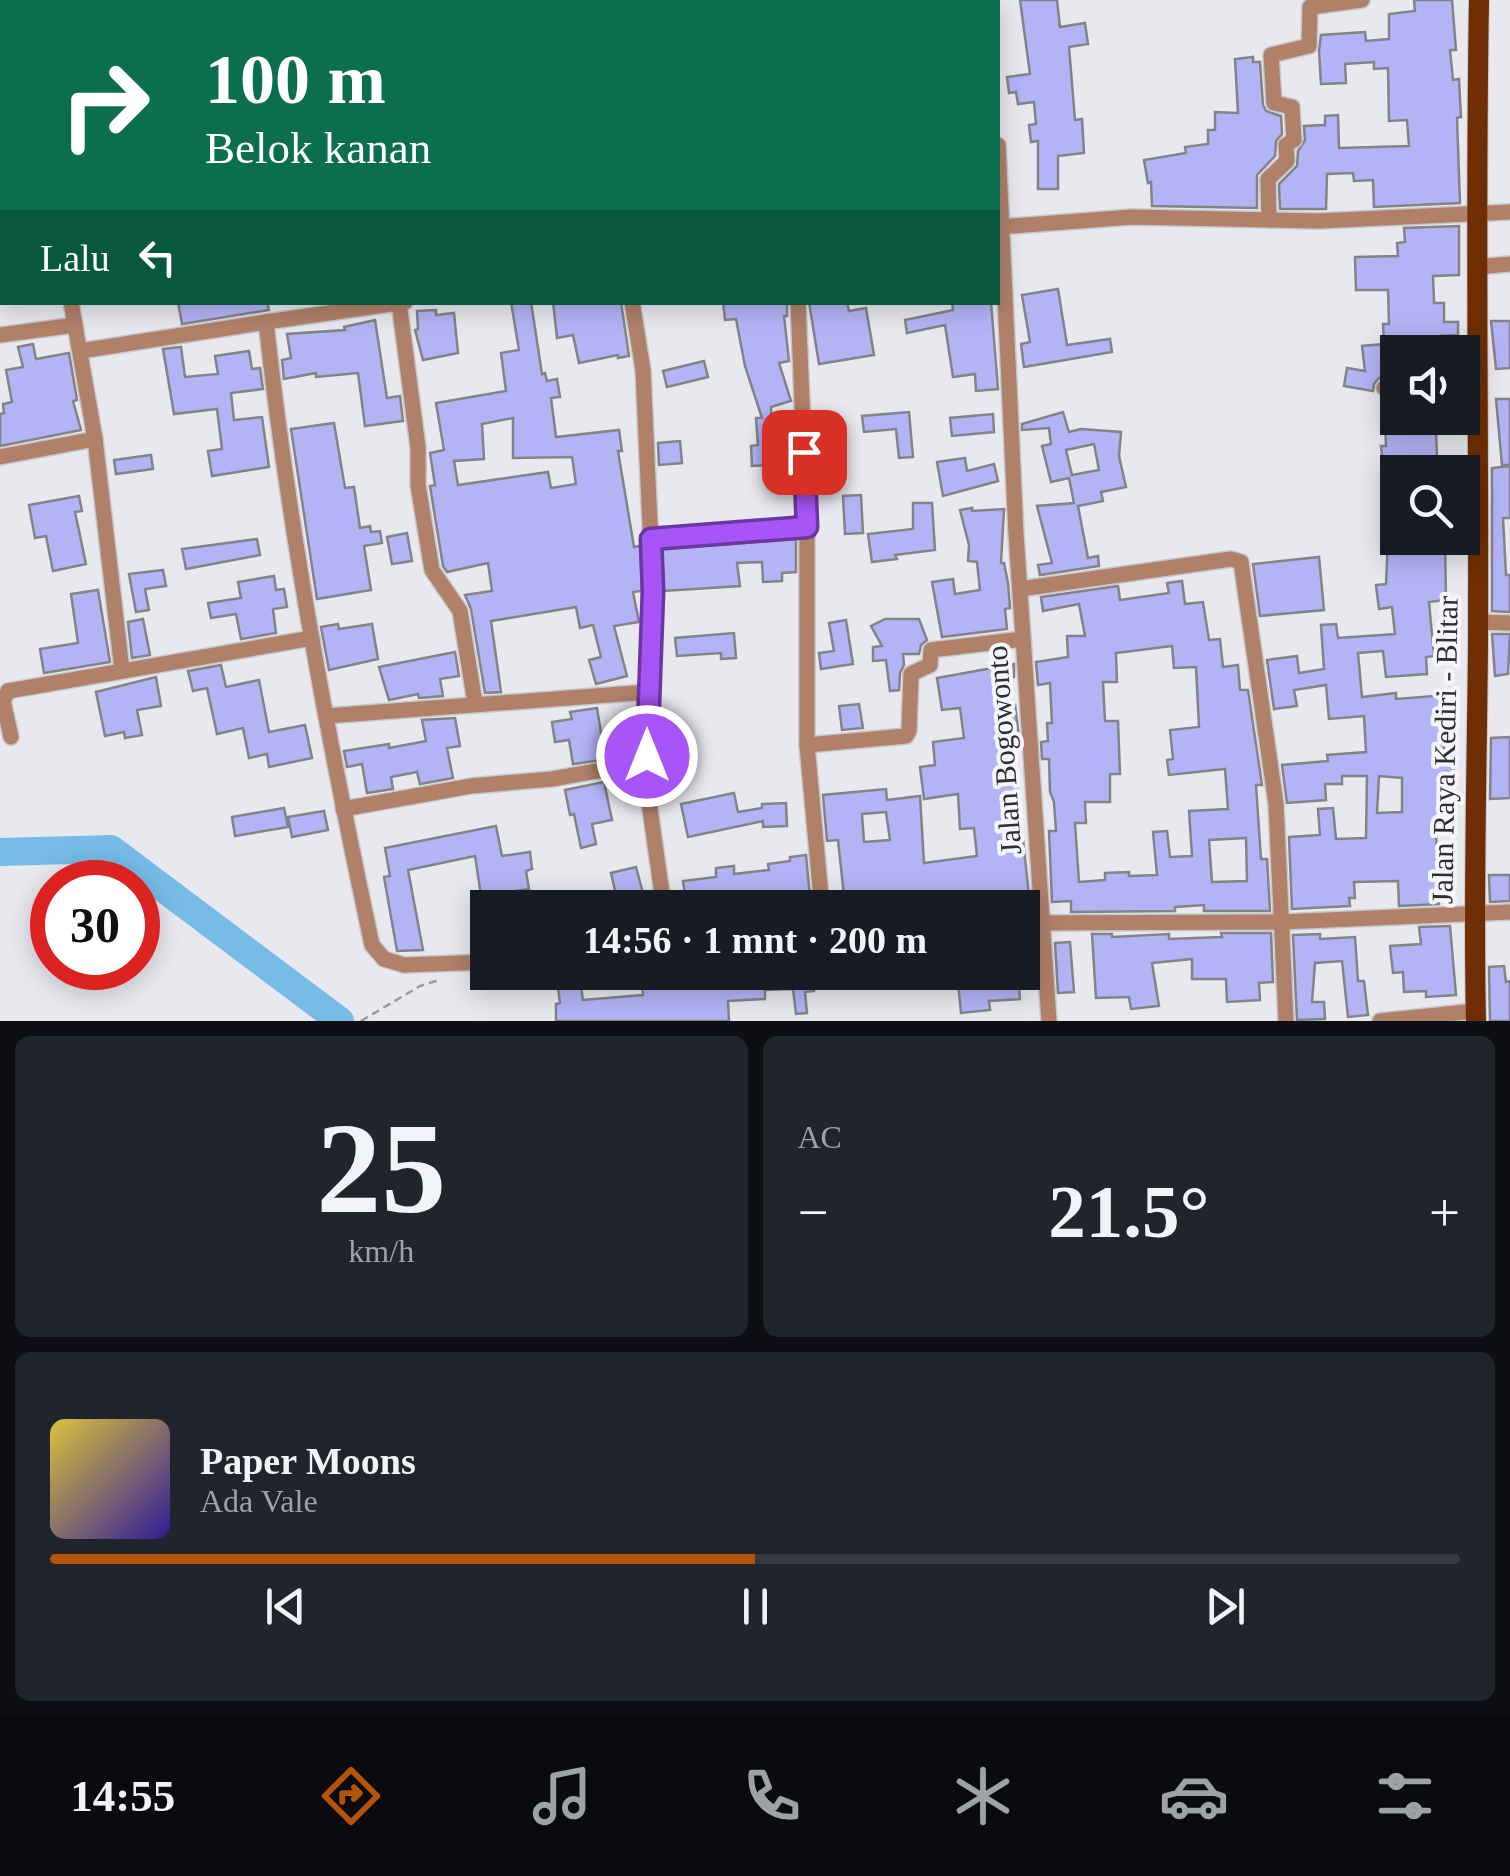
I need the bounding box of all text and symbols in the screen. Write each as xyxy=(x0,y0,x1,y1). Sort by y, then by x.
icon: right xyxy=(40,40,170,170)
text: 100 m xyxy=(205,41,386,118)
text: Belok kanan xyxy=(205,123,431,173)
icon: left xyxy=(130,230,185,285)
text: Lalu xyxy=(40,237,110,279)
map controls xyxy=(1380,335,1480,555)
button: sound xyxy=(1380,335,1480,435)
pin xyxy=(762,410,847,495)
icon: arrive xyxy=(777,425,832,480)
button: search xyxy=(1380,455,1480,555)
street label: Jalan Raya Kediri - Blitar xyxy=(1425,596,1464,904)
street label: Jalan Bogowonto xyxy=(980,645,1027,856)
position arrow xyxy=(595,704,699,808)
speed limit sign: 30 xyxy=(30,860,160,990)
text: 14:56 · 1 mnt · 200 m xyxy=(583,919,927,961)
text: 25 xyxy=(316,1096,446,1240)
text: AC xyxy=(798,1119,842,1155)
text: 21.5° xyxy=(1048,1170,1209,1253)
text: − xyxy=(798,1182,829,1243)
text: + xyxy=(1429,1182,1460,1243)
text: km/h xyxy=(348,1233,414,1269)
text: Paper Moons xyxy=(200,1440,416,1482)
text: Ada Vale xyxy=(200,1483,318,1519)
icon: previous xyxy=(258,1579,313,1634)
icon: pause xyxy=(728,1579,783,1634)
icon: next xyxy=(1198,1579,1253,1634)
icon: directions xyxy=(316,1761,386,1831)
icon: music xyxy=(527,1761,597,1831)
icon: phone xyxy=(737,1761,807,1831)
icon: climate xyxy=(948,1761,1018,1831)
icon: car xyxy=(1159,1761,1229,1831)
icon: filters xyxy=(1370,1761,1440,1831)
text: 14:55 xyxy=(70,1771,175,1821)

